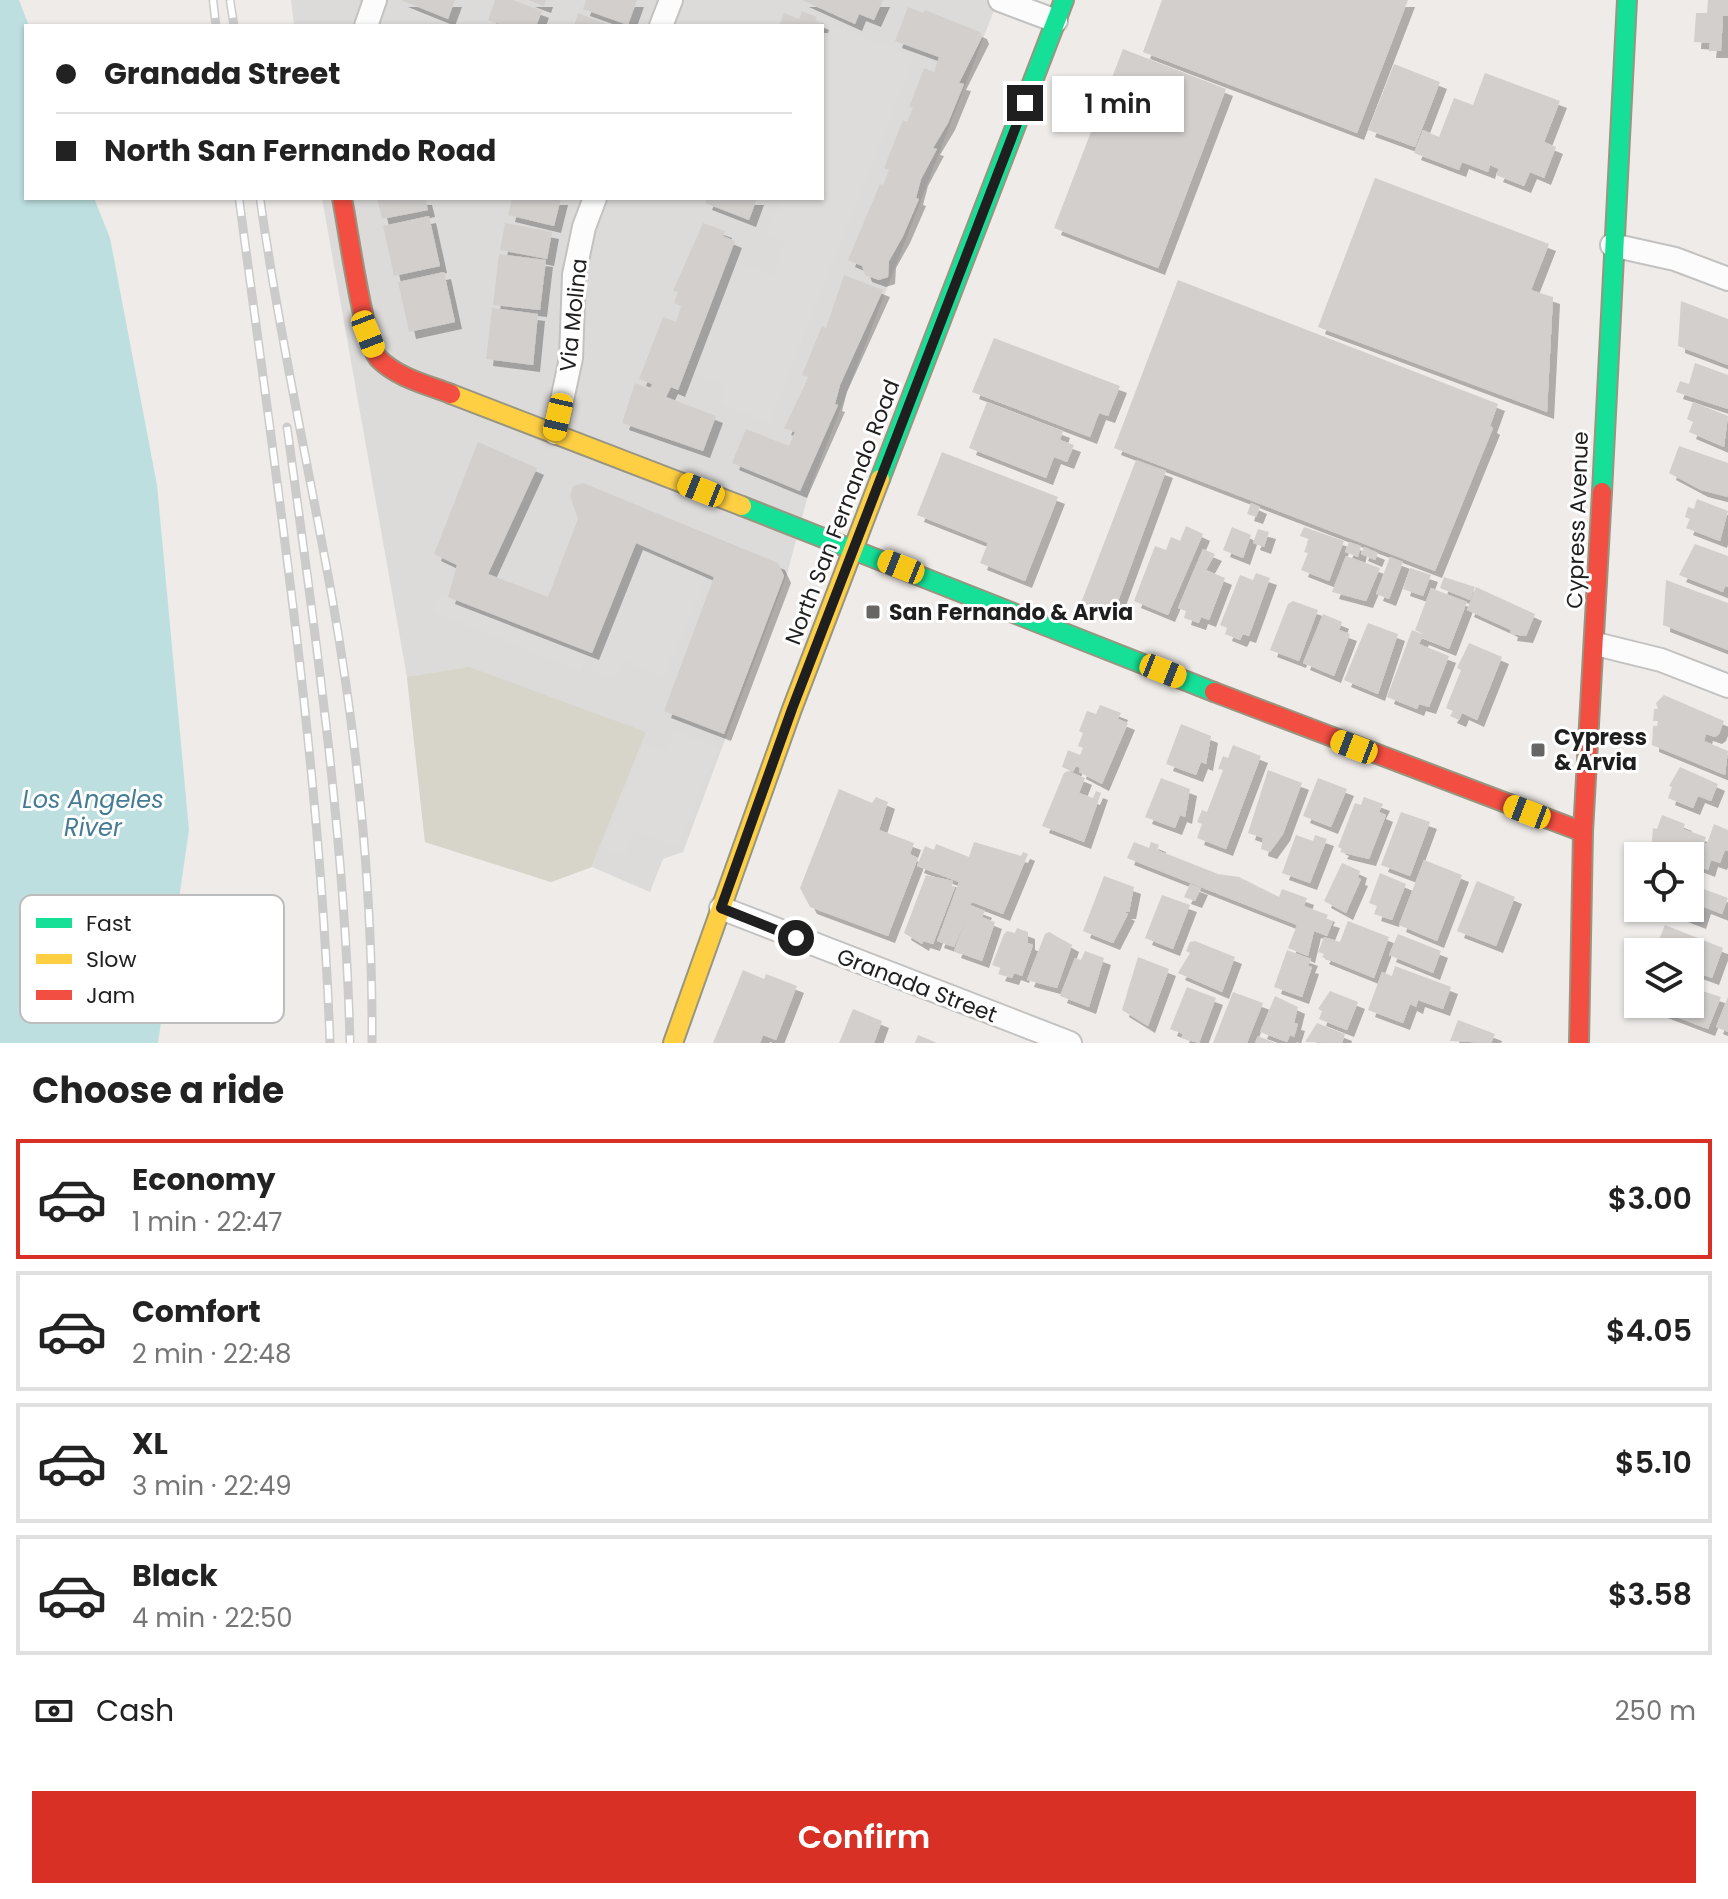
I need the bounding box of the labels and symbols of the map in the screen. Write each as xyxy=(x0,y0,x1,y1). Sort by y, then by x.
callout: 1 min xyxy=(1053,75,1185,131)
route end xyxy=(1007,85,1043,121)
street label: Via Molina xyxy=(552,257,595,373)
car xyxy=(348,307,388,361)
street label: North San Fernando Road xyxy=(778,375,907,649)
car xyxy=(541,391,575,443)
street label: Cypress Avenue xyxy=(1559,431,1596,609)
car xyxy=(674,470,728,510)
car xyxy=(874,547,928,587)
place label: San Fernando & Arvia xyxy=(889,597,1133,628)
marker: San Fernando & Arvia xyxy=(864,603,882,621)
car xyxy=(1136,651,1190,691)
place label: Cypress & Arvia xyxy=(1554,722,1647,778)
car xyxy=(1327,727,1381,767)
marker: Cypress & Arvia xyxy=(1529,741,1547,759)
water label: Los Angeles River xyxy=(22,783,164,844)
car xyxy=(1500,792,1554,832)
legend xyxy=(20,895,284,1023)
text: Fast xyxy=(86,908,131,939)
route start xyxy=(778,920,814,956)
street label: Granada Street xyxy=(832,941,1001,1030)
text: Slow xyxy=(86,944,136,975)
text: Jam xyxy=(86,980,135,1011)

